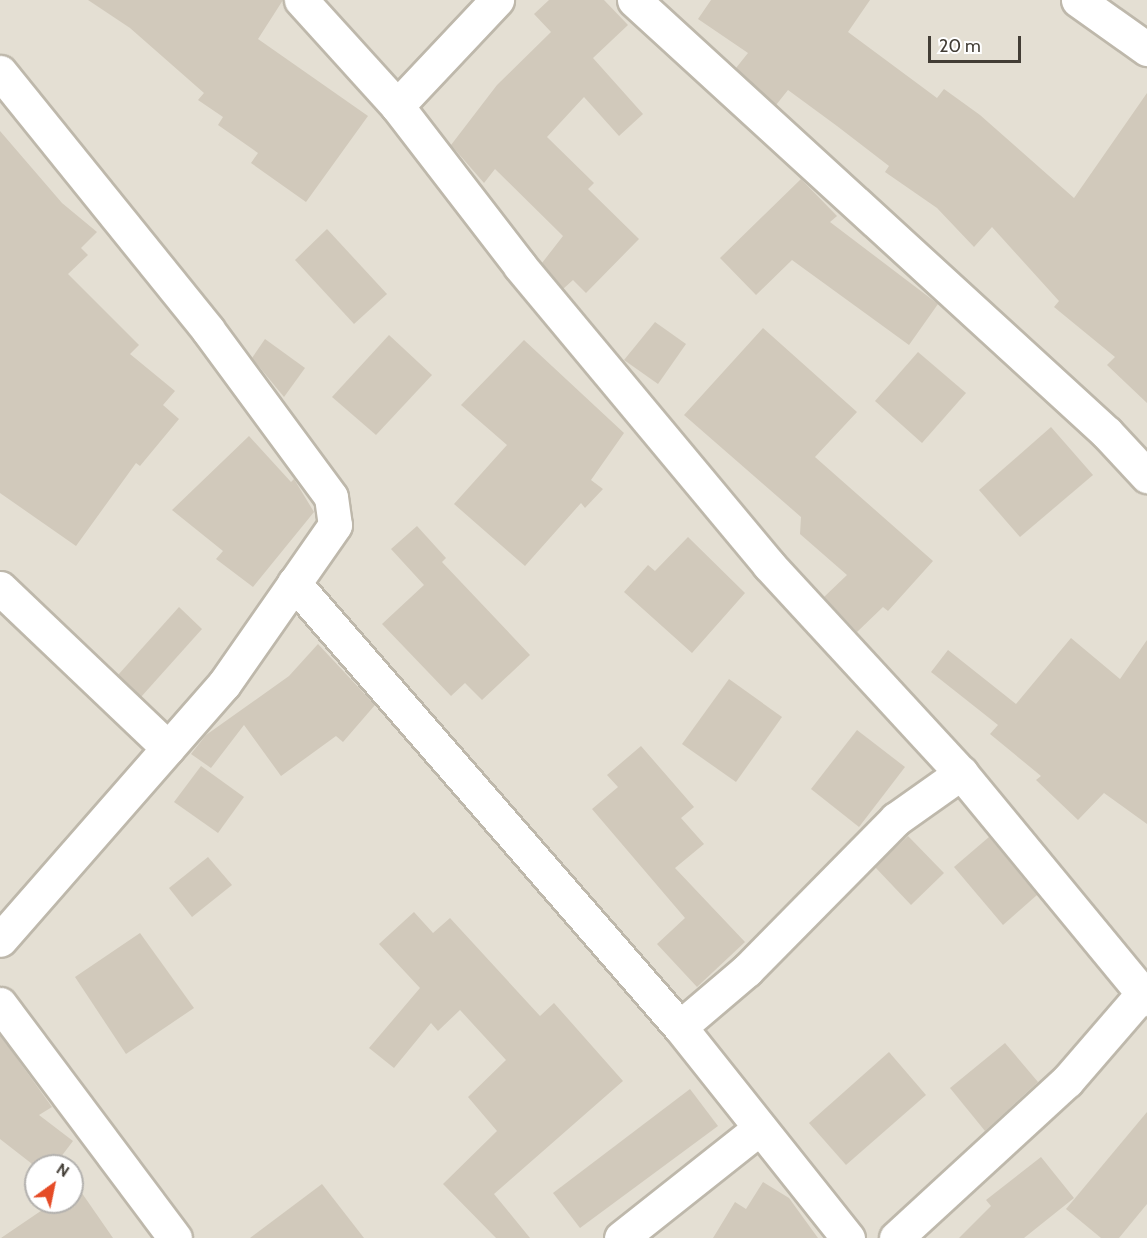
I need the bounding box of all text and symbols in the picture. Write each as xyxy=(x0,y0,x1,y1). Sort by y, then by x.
scale bar xyxy=(931,24,1024,62)
text: 20 m xyxy=(939,35,981,57)
north arrow xyxy=(24,1154,84,1214)
text: N xyxy=(53,1159,73,1181)

